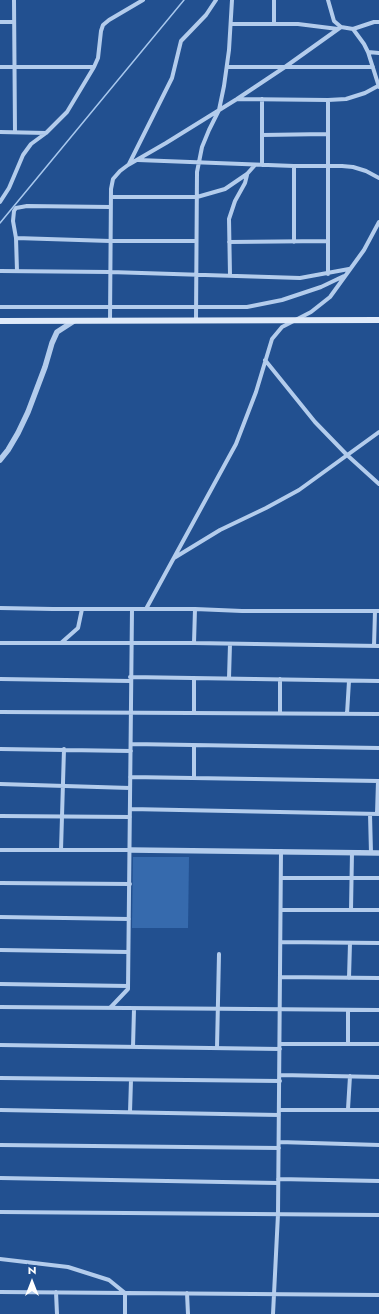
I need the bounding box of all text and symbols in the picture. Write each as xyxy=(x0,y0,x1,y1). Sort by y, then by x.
north arrow xyxy=(12,1262,52,1302)
text: N xyxy=(28,1262,36,1278)

